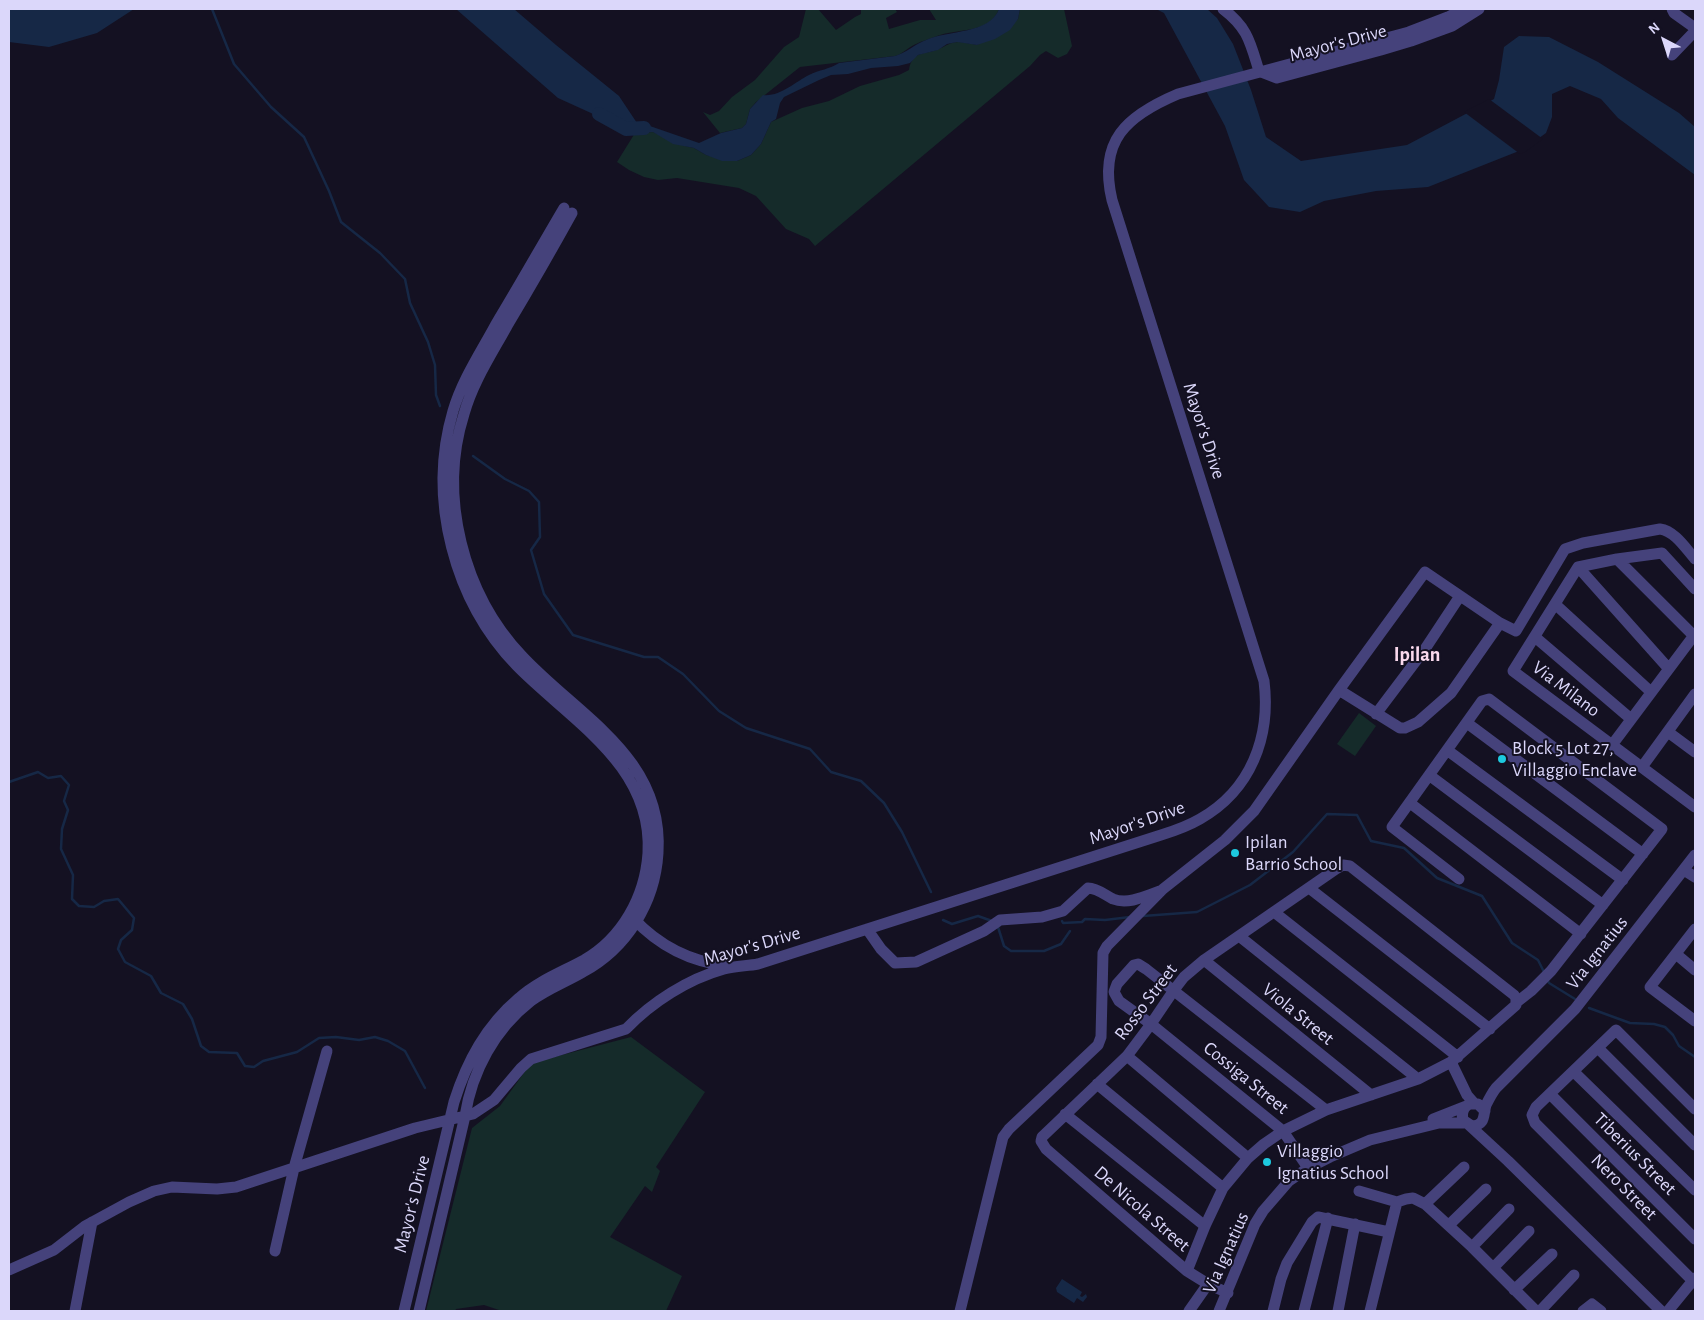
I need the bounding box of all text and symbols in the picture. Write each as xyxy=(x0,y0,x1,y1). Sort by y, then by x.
north arrow xyxy=(1639,15,1689,65)
street label: Mayor's Drive xyxy=(1287,19,1389,67)
text: N xyxy=(1646,20,1663,37)
street label: Mayor's Drive xyxy=(1178,380,1230,482)
district label: Ipilan xyxy=(1394,643,1440,667)
street label: Via Milano xyxy=(1528,656,1604,722)
place label: Block 5 Lot 27, Villaggio Enclave xyxy=(1512,737,1637,781)
marker: Block 5 Lot 27, Villaggio Enclave xyxy=(1496,753,1508,765)
street label: Mayor's Drive xyxy=(1086,796,1188,850)
place label: Ipilan Barrio School xyxy=(1245,831,1342,875)
marker: Ipilan Barrio School xyxy=(1229,847,1241,859)
street label: Via Ignatius xyxy=(1561,912,1633,994)
street label: Mayor's Drive xyxy=(701,921,803,971)
street label: Rosso Street xyxy=(1110,959,1182,1045)
street label: Viola Street xyxy=(1257,978,1339,1050)
street label: Cossiga Street xyxy=(1199,1037,1293,1119)
street label: Tiberius Street xyxy=(1589,1108,1681,1200)
place label: Villaggio Ignatius School xyxy=(1277,1140,1389,1184)
street label: Nero Street xyxy=(1586,1149,1662,1225)
street label: Mayor's Drive xyxy=(389,1153,435,1255)
marker: Villaggio Ignatius School xyxy=(1261,1156,1273,1168)
street label: De Nicola Street xyxy=(1089,1161,1195,1257)
street label: Via Ignatius xyxy=(1198,1209,1254,1297)

